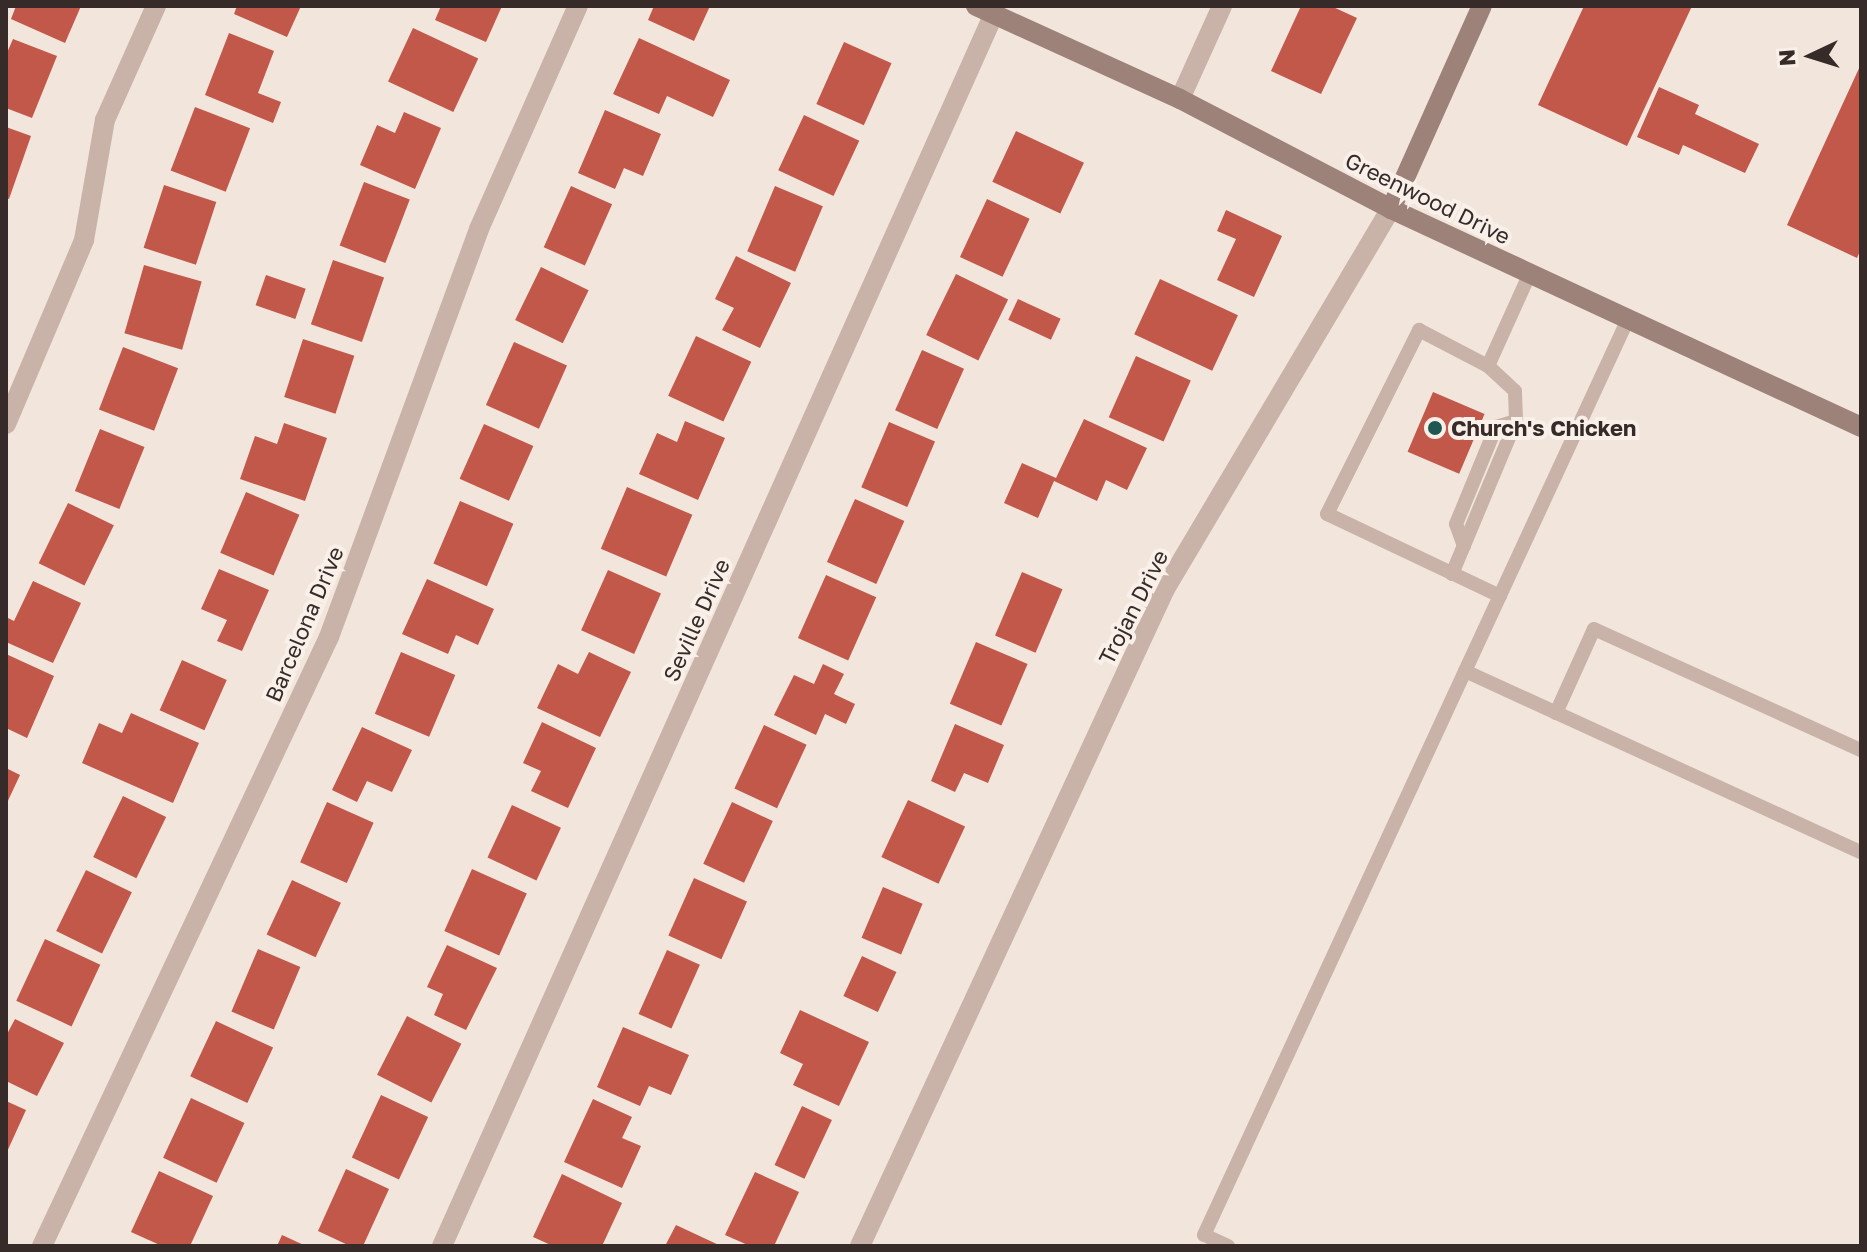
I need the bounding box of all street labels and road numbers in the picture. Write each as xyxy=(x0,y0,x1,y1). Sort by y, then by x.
street label: Greenwood Drive xyxy=(1341,147,1515,249)
street label: Barcelona Drive xyxy=(259,542,349,706)
street label: Trojan Drive xyxy=(1093,545,1173,669)
street label: Seville Drive xyxy=(657,555,735,685)

